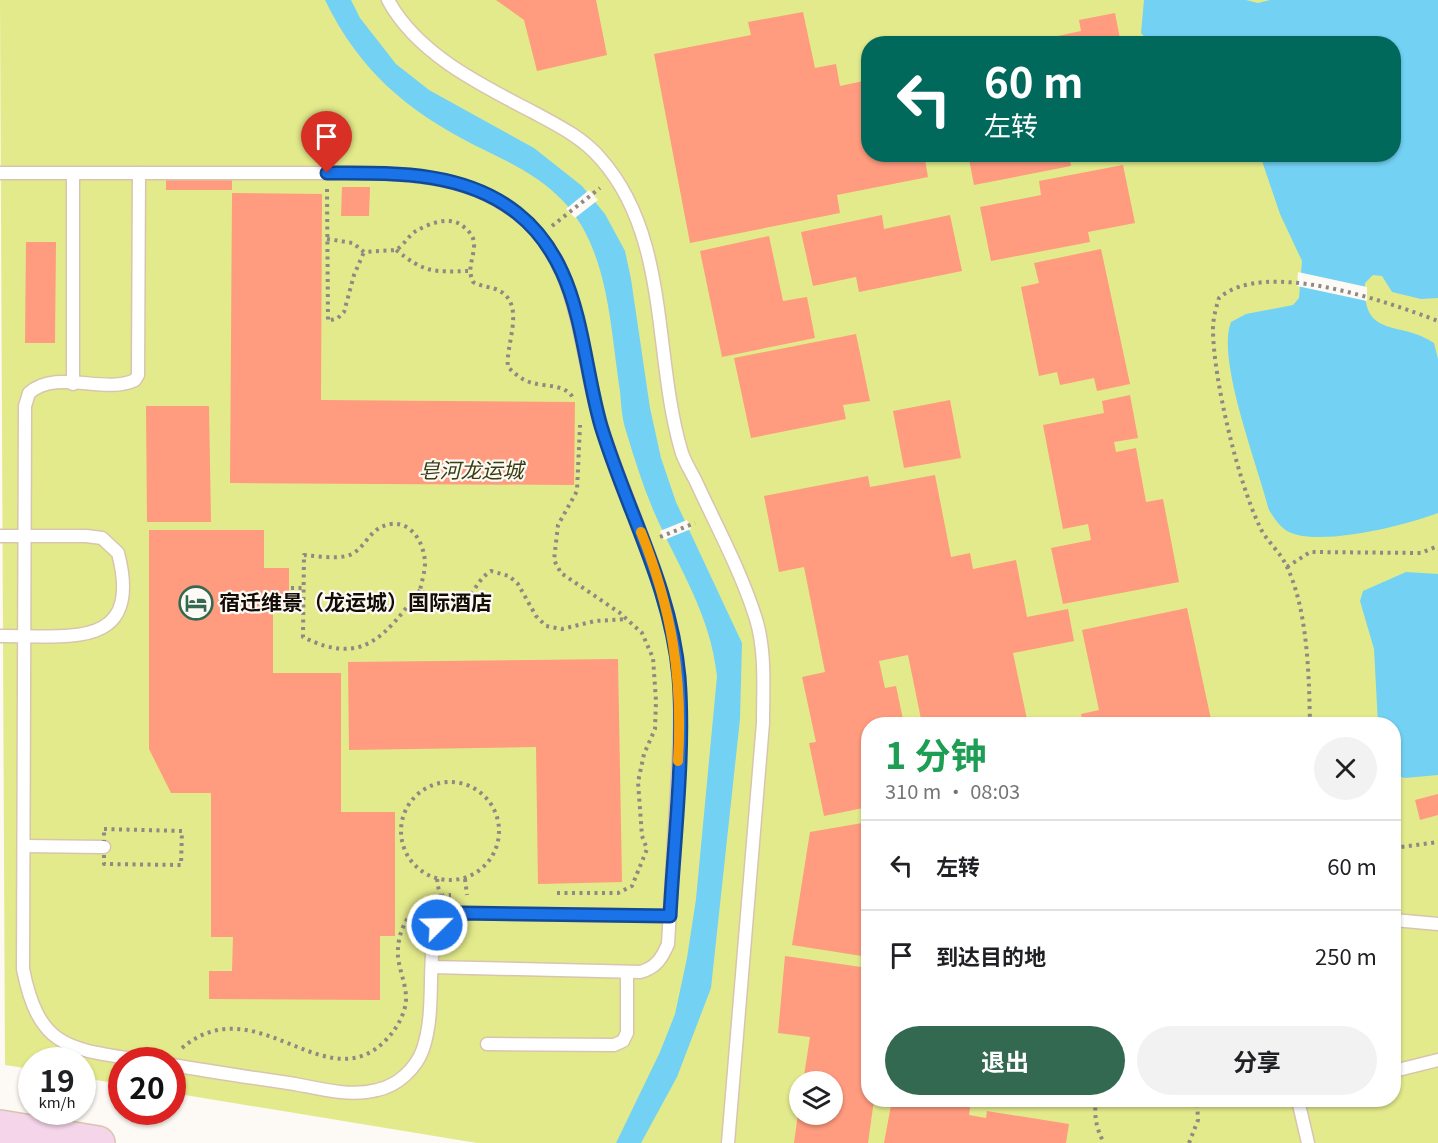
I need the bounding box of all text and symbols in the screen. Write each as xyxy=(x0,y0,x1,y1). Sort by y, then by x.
text: 60 m xyxy=(984,49,1084,110)
icon: left xyxy=(885,60,963,138)
text: 左转 xyxy=(984,105,1038,144)
pin xyxy=(301,111,352,173)
icon: arrive xyxy=(310,120,343,153)
park label: 皂河龙运城 xyxy=(419,454,526,484)
hotel icon: 宿迁维景（龙运城）国际酒店 xyxy=(178,585,214,621)
place label: 宿迁维景（龙运城）国际酒店 xyxy=(219,586,492,616)
text: 1 分钟 xyxy=(885,727,986,779)
button: close xyxy=(1314,737,1377,800)
text: 310 m · 08:03 xyxy=(885,776,1020,805)
icon: left xyxy=(885,849,918,882)
text: 左转 xyxy=(936,849,980,881)
text: 60 m xyxy=(1327,849,1377,881)
position arrow xyxy=(405,893,469,957)
icon: arrive xyxy=(885,939,918,972)
text: 到达目的地 xyxy=(936,939,1046,971)
text: 250 m xyxy=(1315,939,1377,971)
button: 退出 xyxy=(885,1026,1125,1095)
button: 分享 xyxy=(1137,1026,1377,1095)
speed limit sign: 20 xyxy=(108,1047,186,1125)
text: 19 xyxy=(39,1057,75,1101)
map controls xyxy=(789,1071,843,1125)
button: layers xyxy=(789,1071,843,1125)
text: km/h xyxy=(38,1091,76,1112)

